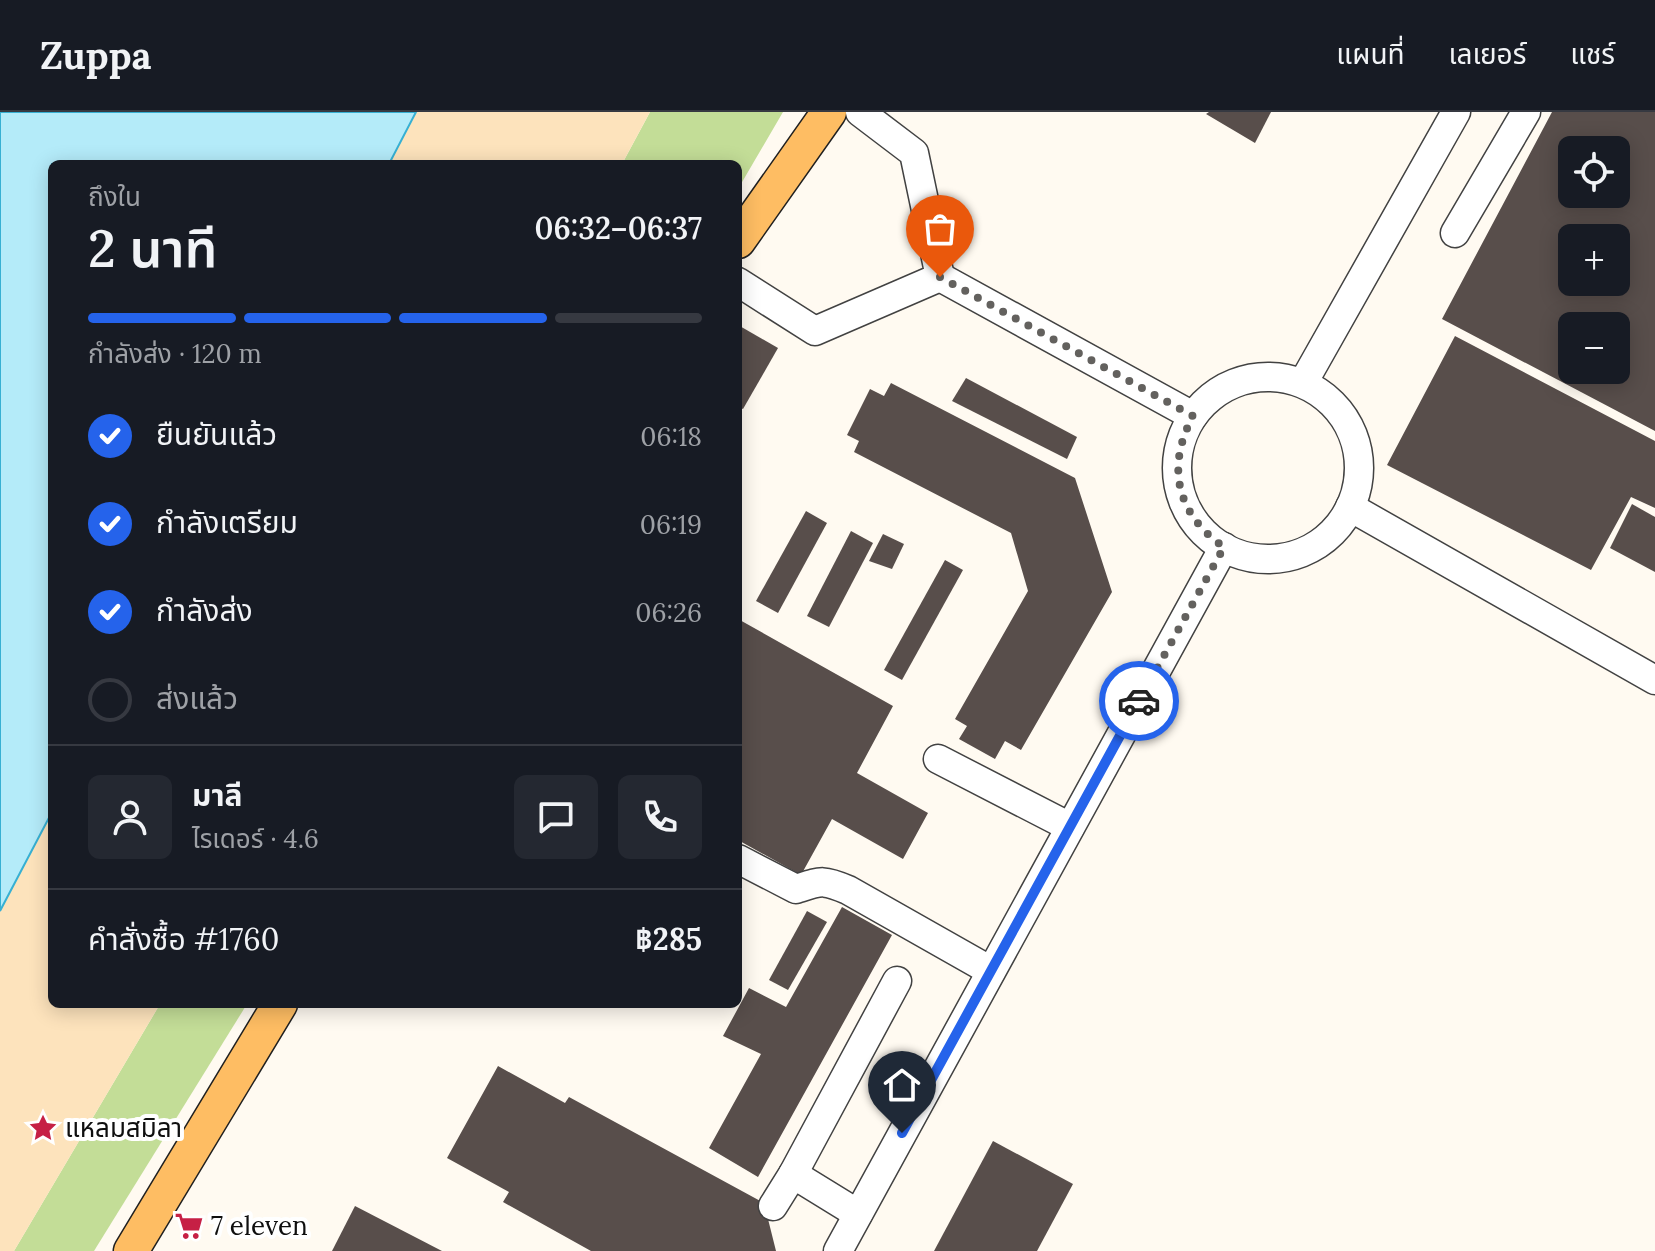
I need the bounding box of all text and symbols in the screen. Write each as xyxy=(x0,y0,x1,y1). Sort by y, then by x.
text: Zuppa xyxy=(40,31,151,79)
text: แผนที่ xyxy=(1336,36,1405,72)
text: เลเยอร์ xyxy=(1449,36,1526,72)
text: แชร์ xyxy=(1570,36,1615,72)
map controls xyxy=(1558,136,1630,384)
button: locate xyxy=(1558,136,1630,208)
text: ถึงใน xyxy=(88,180,141,213)
pin xyxy=(906,195,974,277)
icon: bag xyxy=(918,207,962,251)
text: 06:32–06:37 xyxy=(535,209,702,247)
text: 2 นาที xyxy=(88,215,217,281)
button: + xyxy=(1558,224,1630,296)
button: − xyxy=(1558,312,1630,384)
text: กำลังส่ง · 120 m xyxy=(88,337,262,370)
icon: check xyxy=(88,414,132,458)
text: ยืนยันแล้ว xyxy=(156,415,277,453)
text: 06:18 xyxy=(640,420,702,453)
icon: check xyxy=(88,502,132,546)
text: กำลังเตรียม xyxy=(156,503,298,541)
text: 06:19 xyxy=(640,508,702,541)
icon: check xyxy=(88,590,132,634)
text: กำลังส่ง xyxy=(156,591,253,629)
text: 06:26 xyxy=(635,596,702,629)
courier xyxy=(1099,661,1179,741)
text: ส่งแล้ว xyxy=(156,679,238,717)
icon: car xyxy=(1117,679,1161,723)
button: person xyxy=(88,775,172,859)
button: chat xyxy=(514,775,598,859)
button: phone xyxy=(618,775,702,859)
text: มาลี xyxy=(192,776,242,814)
text: ไรเดอร์ · 4.6 xyxy=(192,822,319,855)
text: คำสั่งซื้อ #1760 xyxy=(88,920,279,958)
text: ฿285 xyxy=(635,920,702,958)
pin xyxy=(868,1051,936,1133)
icon: home xyxy=(880,1063,924,1107)
place label: แหลมสมิลา xyxy=(65,1111,182,1144)
place icon: แหลมสมิลา xyxy=(28,1113,58,1143)
place label: 7 eleven xyxy=(211,1209,308,1242)
supermarket icon: 7 eleven xyxy=(174,1211,204,1241)

